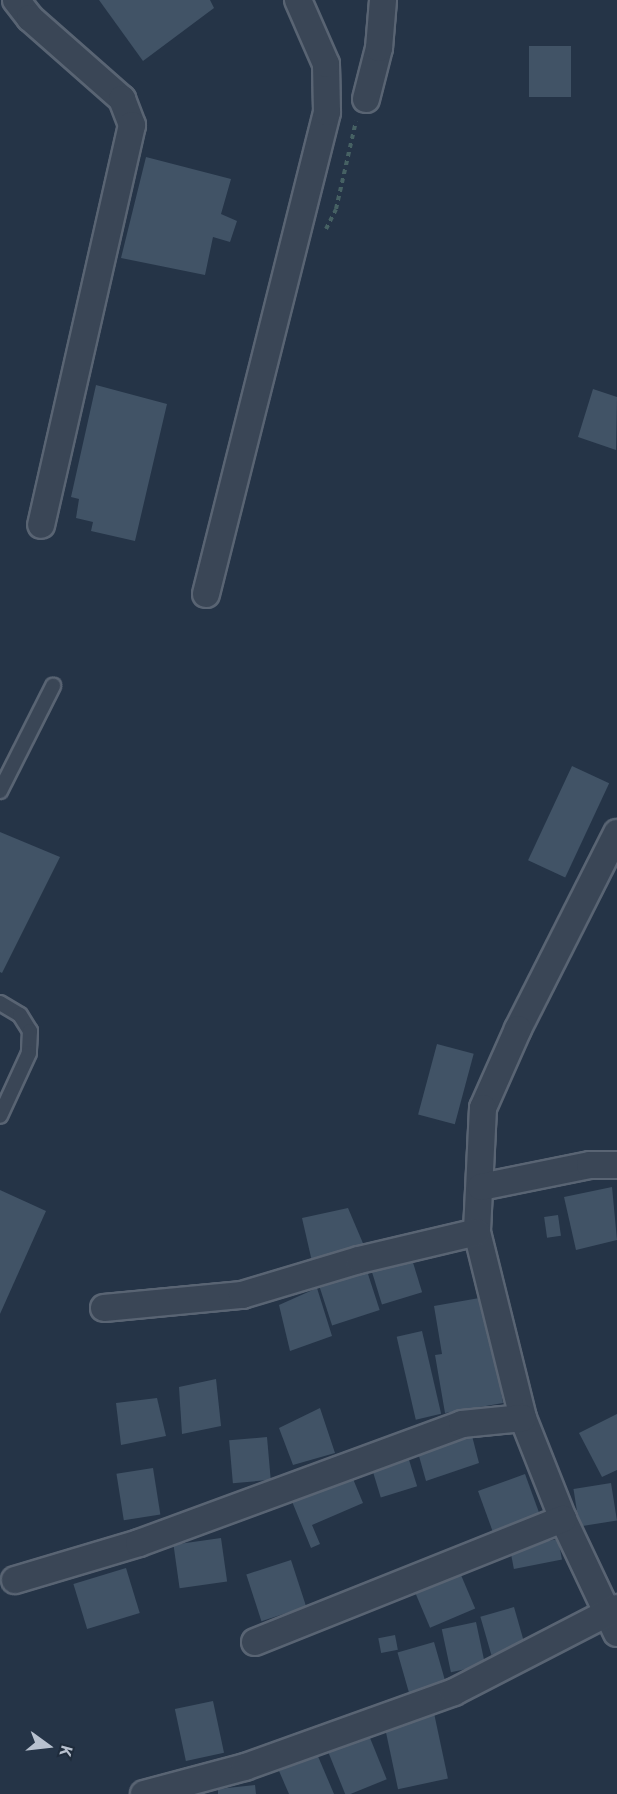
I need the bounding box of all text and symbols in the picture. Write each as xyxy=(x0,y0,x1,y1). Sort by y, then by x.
north arrow xyxy=(18,1716,78,1776)
text: K xyxy=(55,1743,76,1758)

